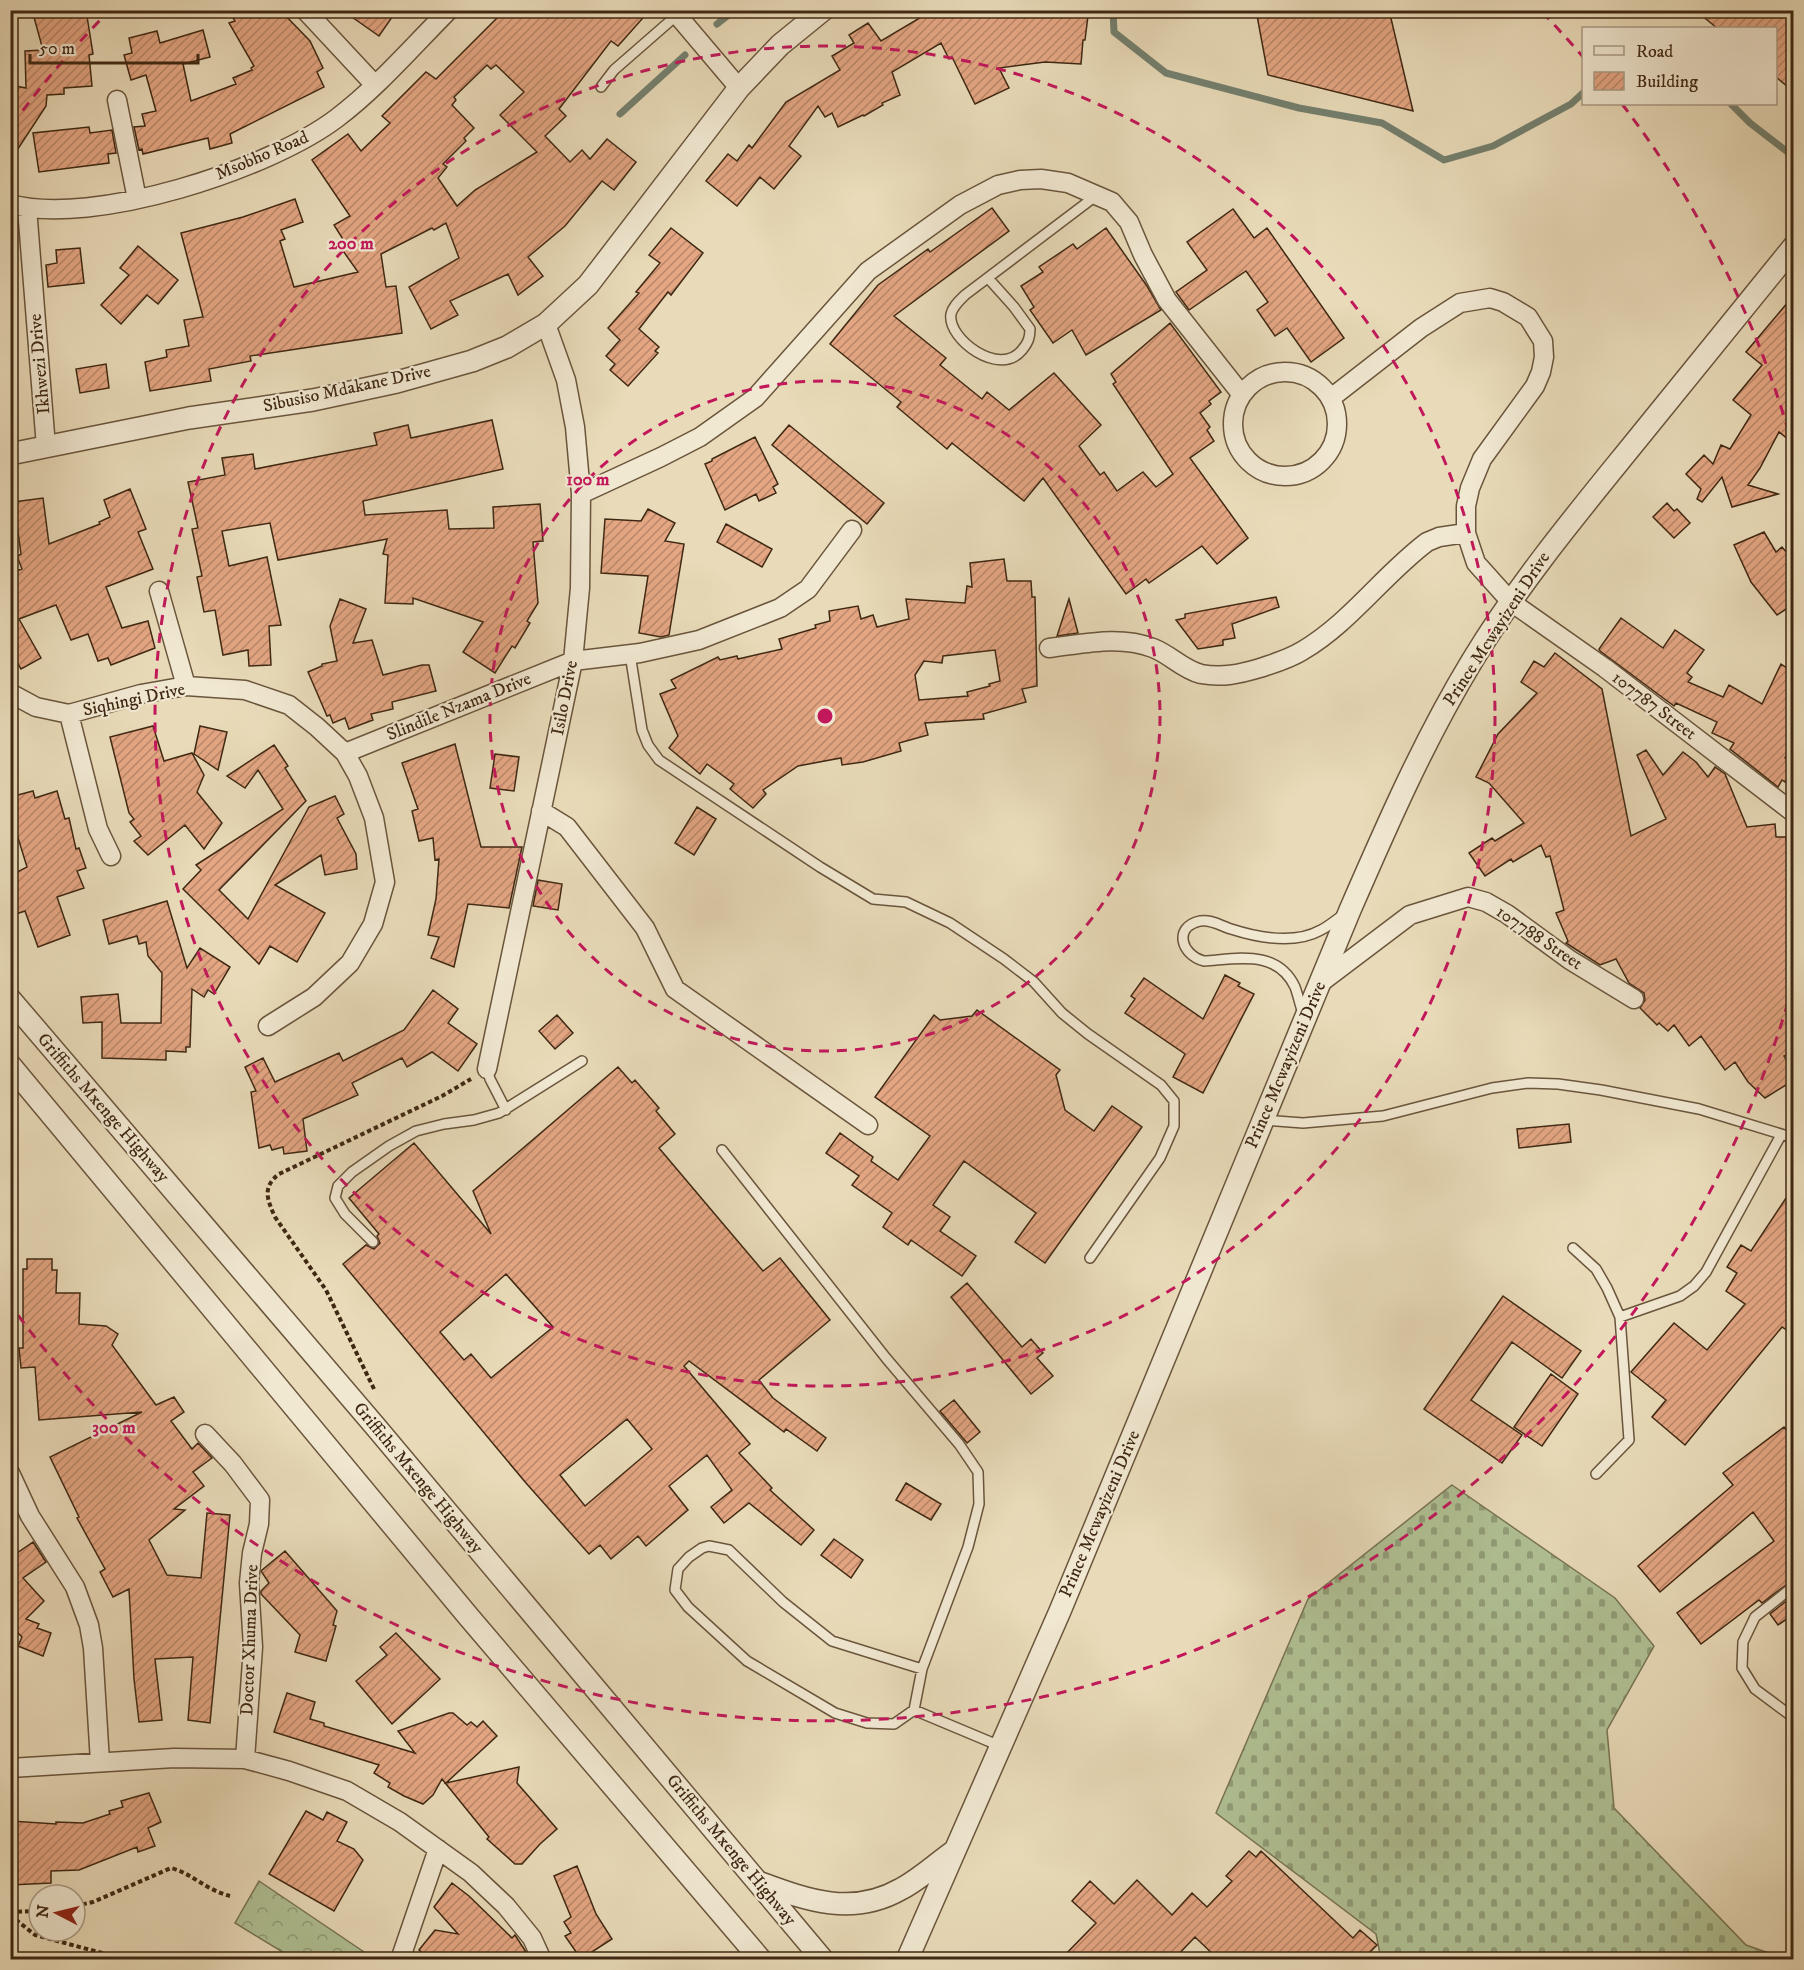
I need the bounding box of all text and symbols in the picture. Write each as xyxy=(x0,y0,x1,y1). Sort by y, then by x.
scale bar xyxy=(30,27,198,65)
legend xyxy=(1582,27,1777,105)
text: 50 m xyxy=(39,38,75,60)
text: Road xyxy=(1636,41,1673,63)
text: Building xyxy=(1636,71,1698,93)
street label: Msobho Road xyxy=(212,127,312,185)
text: 200 m xyxy=(328,233,374,255)
street label: Ikhwezi Drive xyxy=(25,313,55,415)
street label: Sibusiso Mdakane Drive xyxy=(261,361,433,417)
text: 100 m xyxy=(566,469,610,491)
street label: Prince Mcwayizeni Drive xyxy=(1439,548,1555,710)
street label: Isilo Drive xyxy=(547,659,583,737)
street label: 107787 Street xyxy=(1607,667,1701,745)
street label: Slindile Nzama Drive xyxy=(383,668,535,746)
street label: Siqhingi Drive xyxy=(81,678,187,722)
centre of rings xyxy=(815,706,835,726)
street label: 107788 Street xyxy=(1492,901,1587,975)
street label: Prince Mcwayizeni Drive xyxy=(1241,978,1331,1152)
street label: Griffiths Mxenge Highway xyxy=(32,1029,174,1187)
street label: Griffiths Mxenge Highway xyxy=(348,1398,488,1558)
text: 300 m xyxy=(92,1417,136,1439)
street label: Prince Mcwayizeni Drive xyxy=(1055,1427,1145,1601)
street label: Doctor Xhuma Drive xyxy=(236,1564,264,1716)
street label: Griffiths Mxenge Highway xyxy=(661,1770,801,1930)
north arrow xyxy=(27,1883,87,1943)
text: N xyxy=(32,1904,54,1919)

